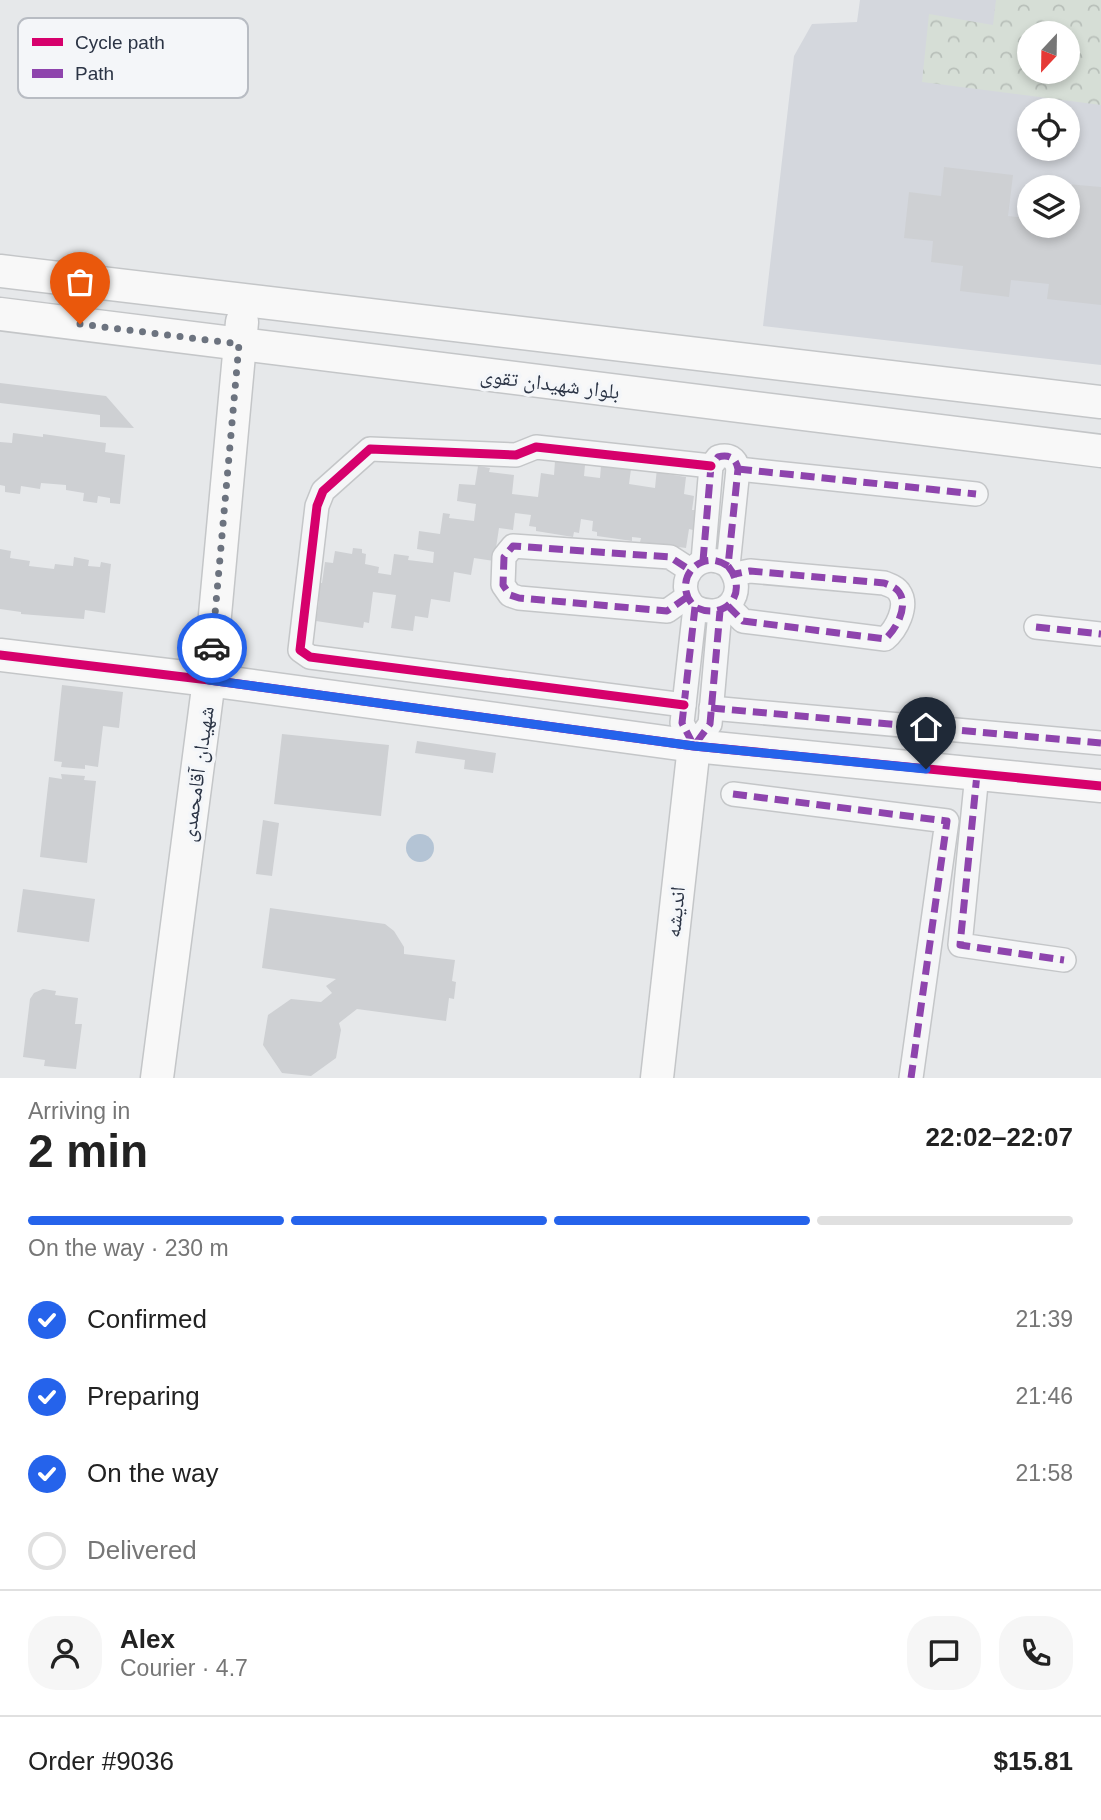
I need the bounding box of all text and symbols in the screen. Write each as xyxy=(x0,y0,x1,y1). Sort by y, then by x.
legend xyxy=(18,18,248,98)
north arrow xyxy=(1017,21,1080,84)
map controls xyxy=(1017,21,1080,238)
text: Cycle path xyxy=(75,32,165,53)
text: Path xyxy=(75,63,114,84)
button: locate xyxy=(1017,98,1080,161)
button: layers xyxy=(1017,175,1080,238)
pin xyxy=(50,252,110,324)
icon: bag xyxy=(61,263,99,301)
street label: بلوار شهیدان تقوی xyxy=(479,363,621,404)
courier xyxy=(177,613,247,683)
icon: car xyxy=(193,629,231,667)
pin xyxy=(896,697,956,769)
street label: شهیدان آقامحمدی xyxy=(176,705,219,843)
icon: home xyxy=(907,708,945,746)
street label: انديشه xyxy=(661,885,689,939)
text: Arriving in xyxy=(28,1098,130,1124)
text: 22:02–22:07 xyxy=(926,1122,1073,1152)
text: 2 min xyxy=(28,1125,148,1177)
text: On the way · 230 m xyxy=(28,1235,229,1261)
icon: check xyxy=(28,1301,66,1339)
text: Confirmed xyxy=(87,1304,207,1334)
text: 21:39 xyxy=(1015,1306,1073,1332)
icon: check xyxy=(28,1378,66,1416)
text: Preparing xyxy=(87,1381,200,1411)
text: 21:46 xyxy=(1015,1383,1073,1409)
icon: check xyxy=(28,1455,66,1493)
text: On the way xyxy=(87,1458,219,1488)
text: 21:58 xyxy=(1015,1460,1073,1486)
text: Delivered xyxy=(87,1535,197,1565)
button: person xyxy=(28,1616,102,1690)
button: chat xyxy=(907,1616,981,1690)
button: phone xyxy=(999,1616,1073,1690)
text: Alex xyxy=(120,1624,175,1654)
text: Courier · 4.7 xyxy=(120,1655,248,1681)
text: Order #9036 xyxy=(28,1746,174,1776)
text: $15.81 xyxy=(993,1746,1073,1776)

